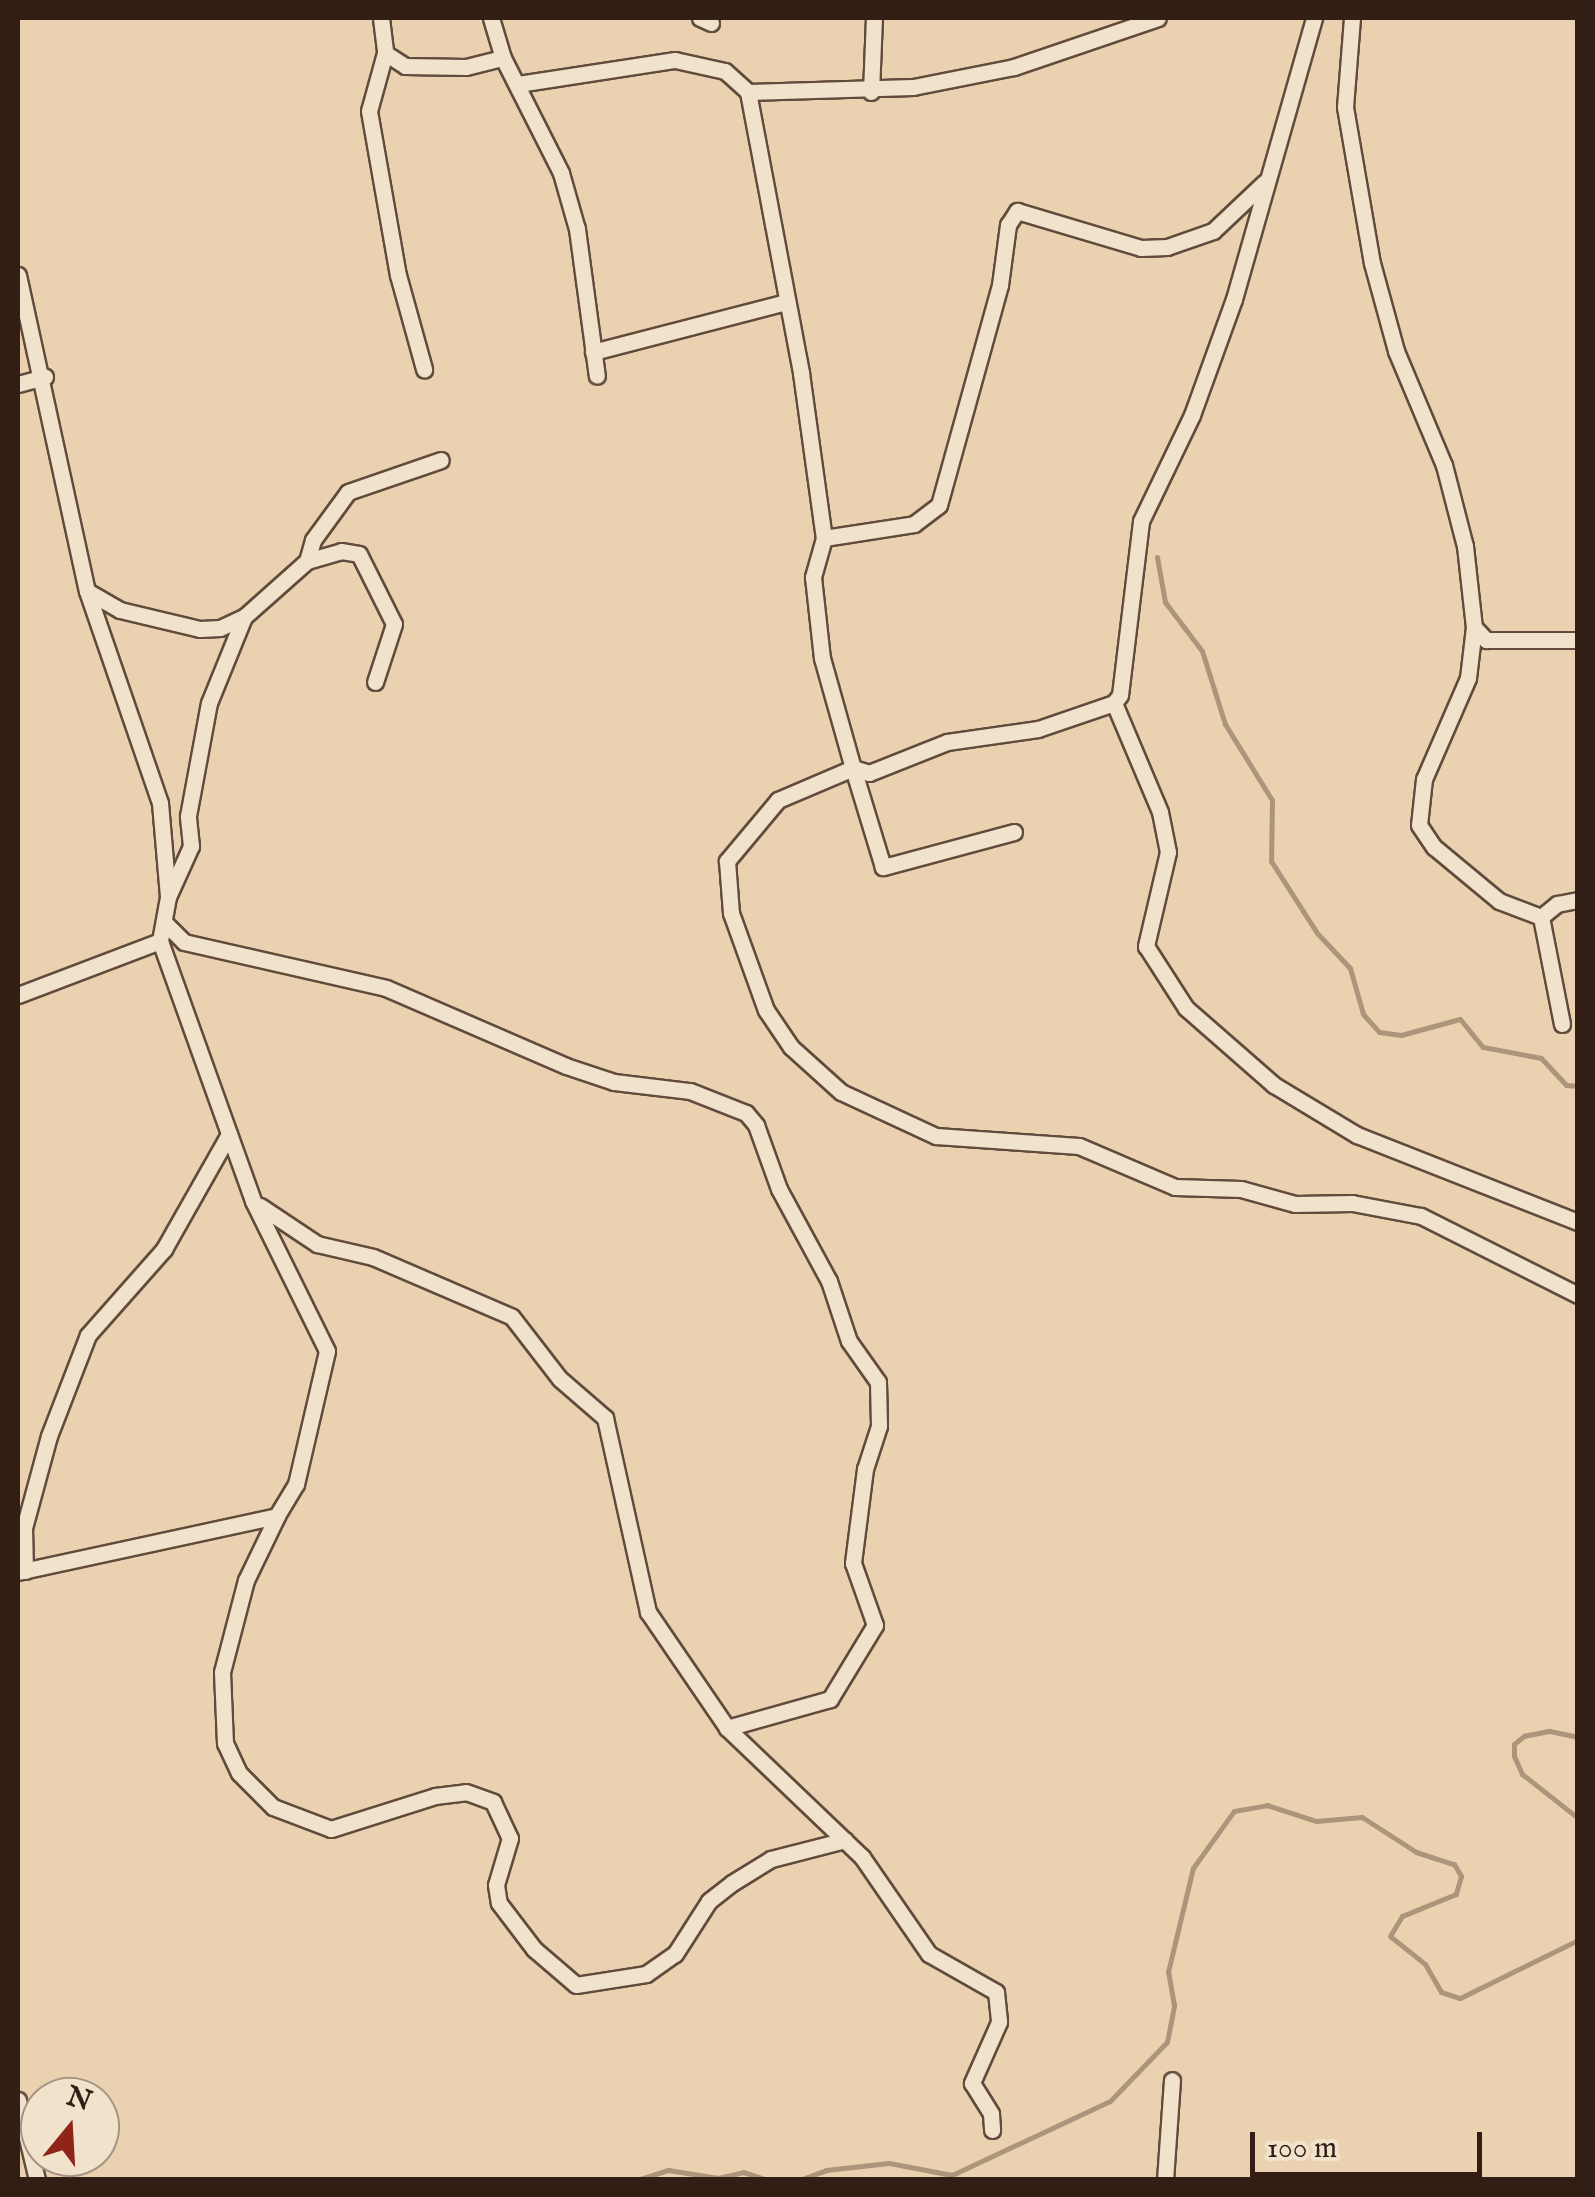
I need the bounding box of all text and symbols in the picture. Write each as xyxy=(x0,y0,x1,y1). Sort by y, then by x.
north arrow xyxy=(20,2077,120,2177)
text: N xyxy=(62,2080,96,2120)
scale bar xyxy=(1255,2112,1488,2174)
text: 100 m xyxy=(1267,2130,1337,2168)

